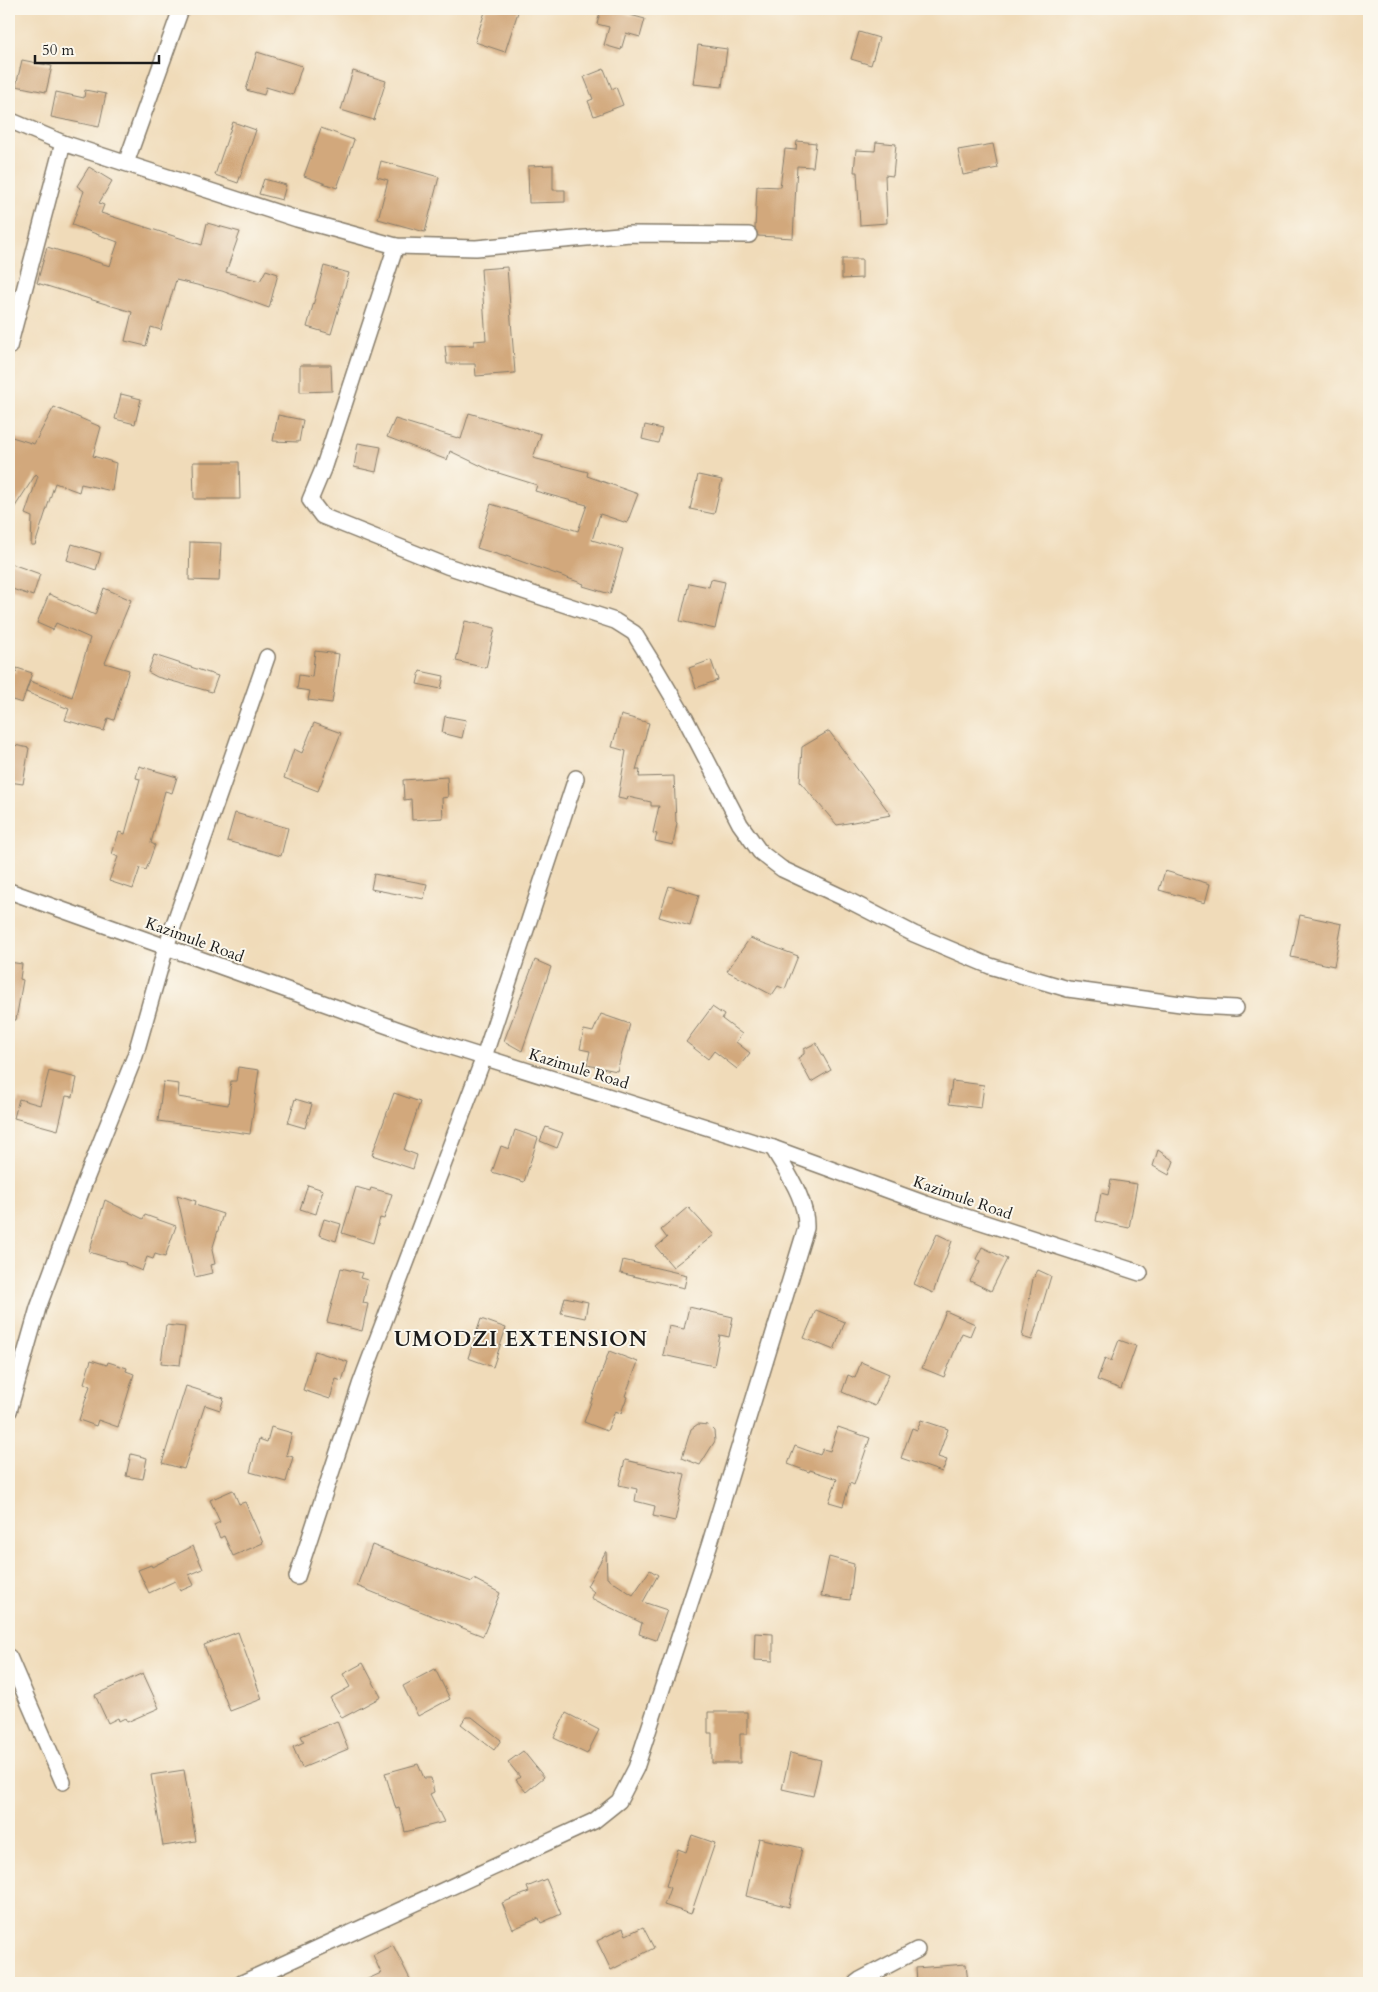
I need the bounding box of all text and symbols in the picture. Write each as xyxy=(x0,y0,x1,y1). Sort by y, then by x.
scale bar xyxy=(35,32,159,64)
text: 50 m xyxy=(42,40,74,60)
street label: Kazimule Road xyxy=(142,912,248,968)
street label: Kazimule Road xyxy=(526,1043,632,1095)
street label: Kazimule Road xyxy=(910,1171,1016,1225)
district label: UMODZI EXTENSION xyxy=(394,1325,648,1354)

